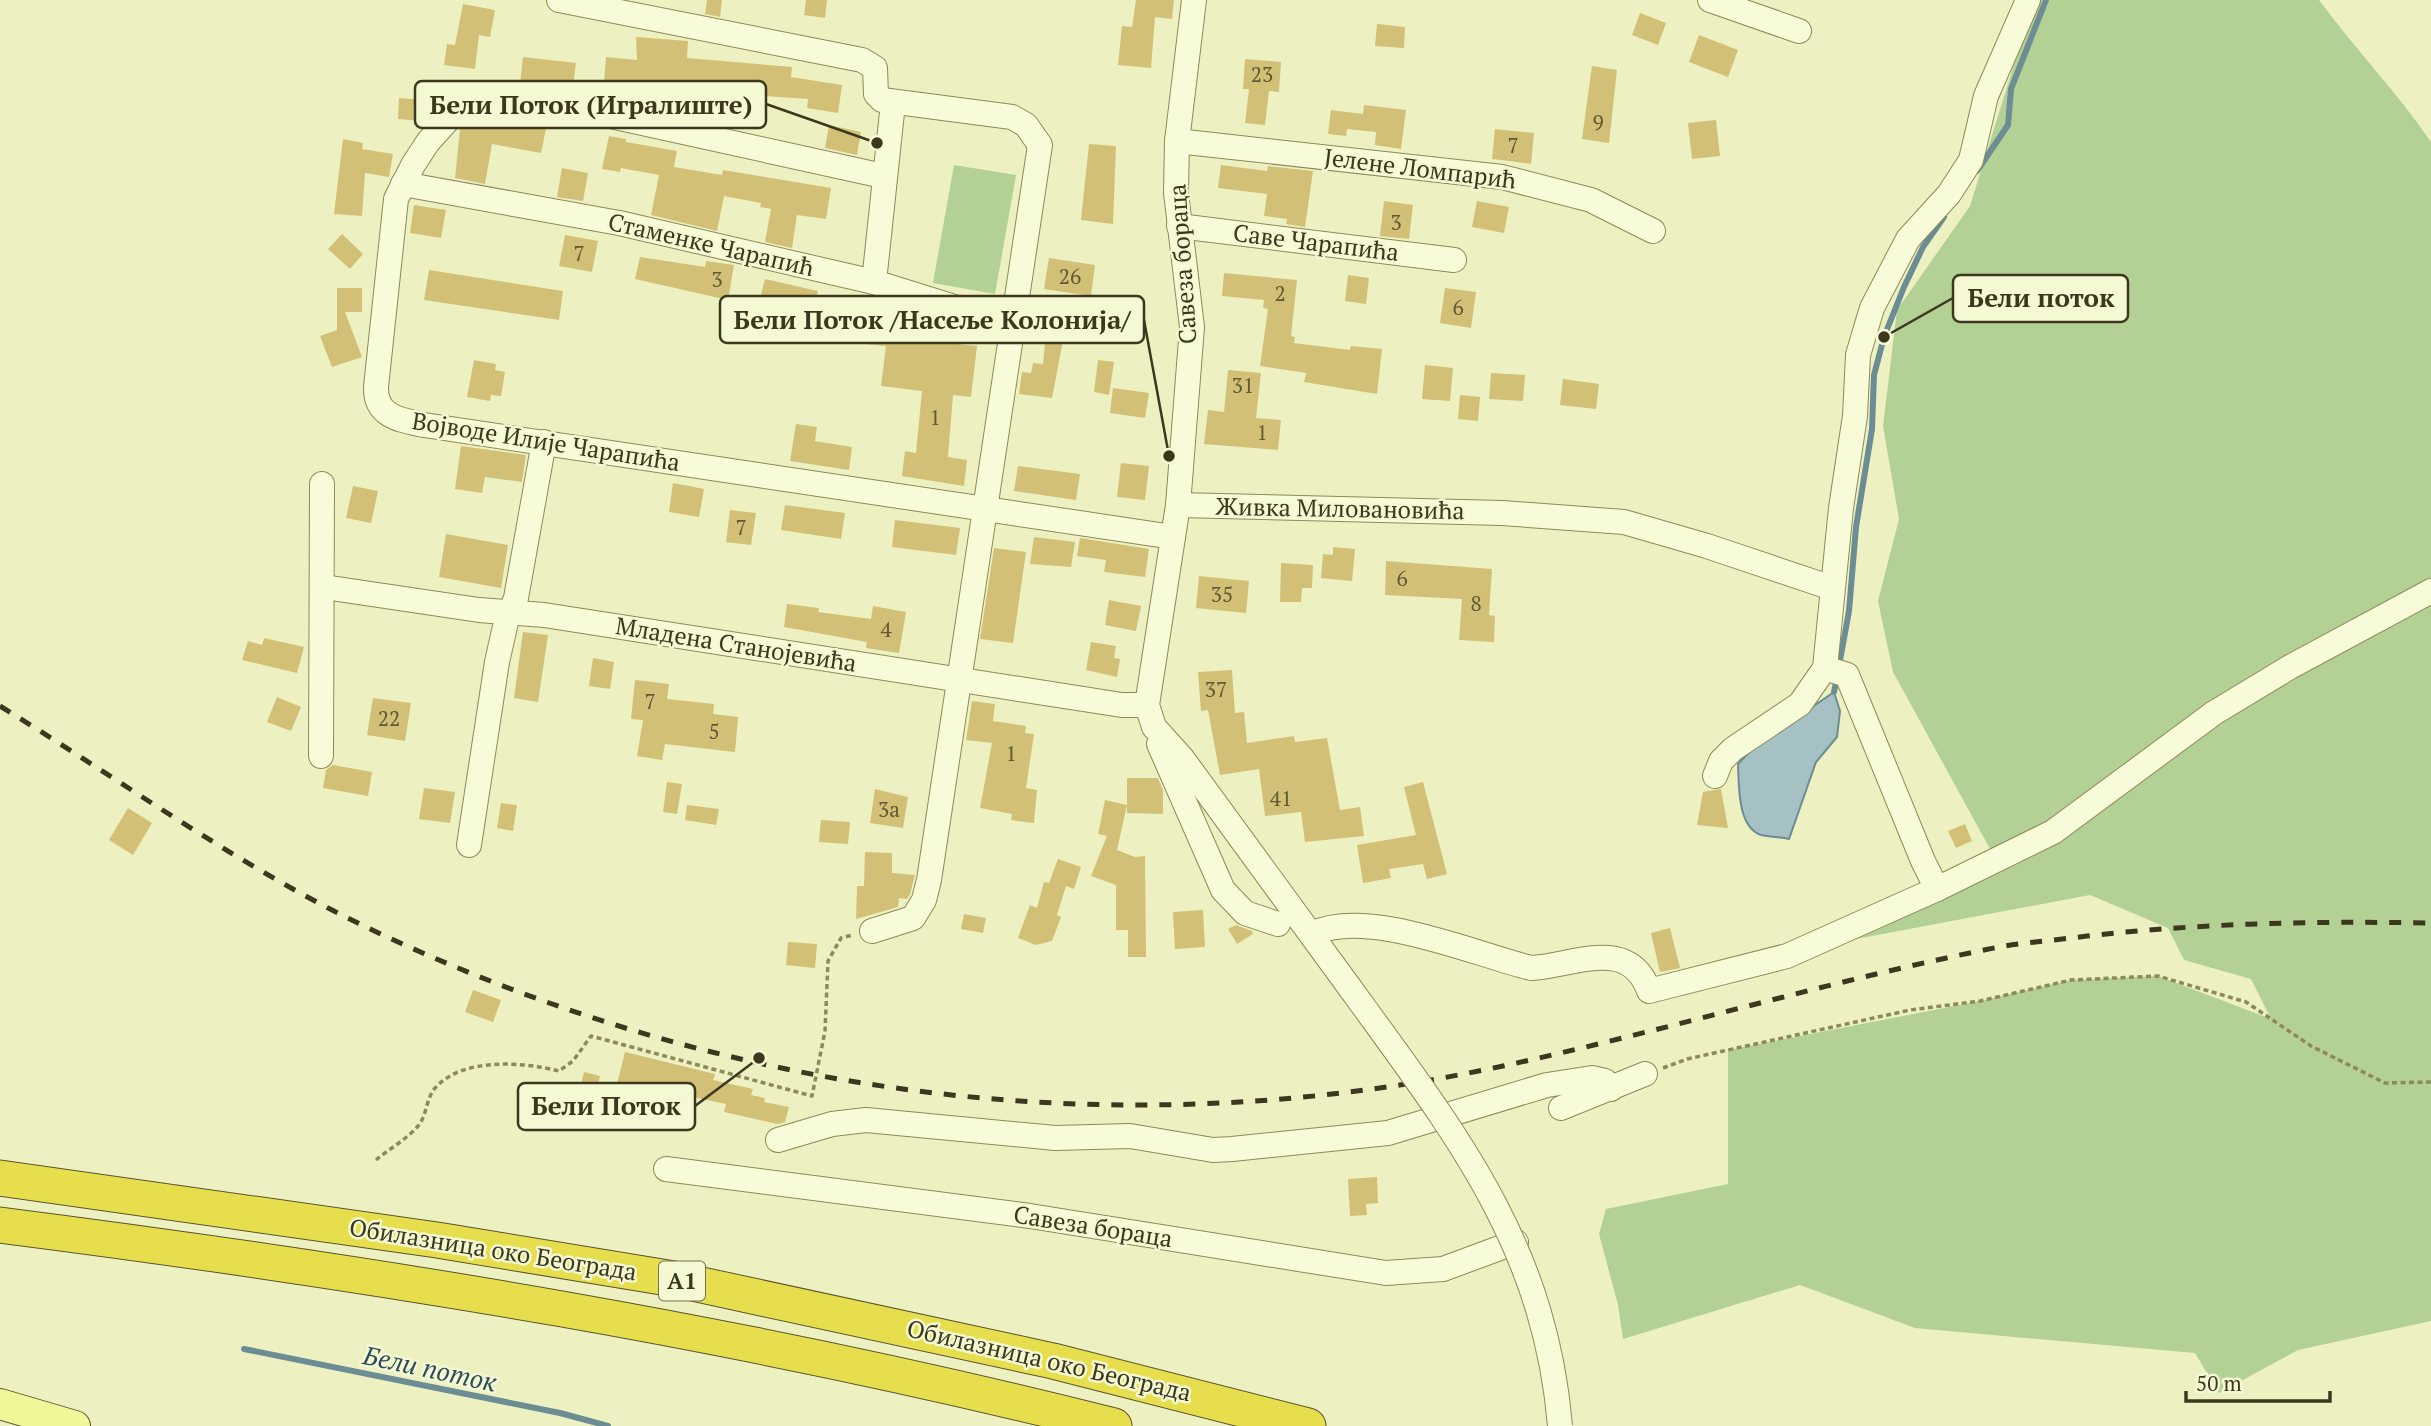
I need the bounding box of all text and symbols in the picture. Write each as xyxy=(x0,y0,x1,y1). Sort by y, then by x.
house number: 23 xyxy=(1251,60,1273,88)
callout: Бели Поток (Игралиште) xyxy=(415,81,766,128)
text: Бели Поток (Игралиште) xyxy=(430,87,752,121)
house number: 9 xyxy=(1592,108,1604,136)
house number: 7 xyxy=(1507,131,1519,159)
street label: Јелене Ломпарић xyxy=(1322,140,1518,196)
street label: Савеза бораца xyxy=(1160,183,1204,345)
street label: Стаменке Чарапић xyxy=(605,205,817,283)
house number: 3 xyxy=(1390,208,1402,236)
street label: Саве Чарапића xyxy=(1231,216,1401,268)
house number: 7 xyxy=(573,239,585,267)
house number: 26 xyxy=(1059,262,1081,290)
house number: 3 xyxy=(711,265,723,293)
callout: Бели поток xyxy=(1953,275,2128,322)
house number: 2 xyxy=(1274,279,1286,307)
text: Бели поток xyxy=(1967,280,2115,314)
house number: 6 xyxy=(1452,293,1464,321)
callout: Бели Поток /Насеље Колонија/ xyxy=(720,296,1144,343)
text: Бели Поток /Насеље Колонија/ xyxy=(734,302,1131,336)
house number: 31 xyxy=(1232,371,1254,399)
house number: 1 xyxy=(929,403,941,431)
street label: Војводе Илије Чарапића xyxy=(410,404,682,478)
house number: 1 xyxy=(1256,418,1268,446)
street label: Живка Миловановића xyxy=(1215,490,1465,526)
house number: 7 xyxy=(735,513,747,541)
house number: 6 xyxy=(1396,564,1408,592)
house number: 35 xyxy=(1211,580,1233,608)
house number: 8 xyxy=(1470,589,1482,617)
street label: Младена Станојевића xyxy=(613,609,859,679)
house number: 4 xyxy=(880,615,892,643)
house number: 37 xyxy=(1205,675,1227,703)
house number: 7 xyxy=(644,687,656,715)
house number: 22 xyxy=(378,704,400,732)
house number: 5 xyxy=(708,717,720,745)
house number: 1 xyxy=(1005,739,1017,767)
house number: 41 xyxy=(1270,784,1292,812)
house number: 3a xyxy=(878,795,900,823)
callout: Бели Поток xyxy=(518,1083,695,1130)
text: Бели Поток xyxy=(531,1088,681,1122)
street label: Савеза бораца xyxy=(1011,1198,1175,1254)
street label: Обилазница око Београда xyxy=(347,1210,639,1288)
road number: A1 xyxy=(659,1262,705,1300)
street label: Обилазница око Београда xyxy=(904,1312,1194,1408)
water label: Бели поток xyxy=(359,1337,500,1399)
scale bar xyxy=(2186,1360,2330,1404)
text: 50 m xyxy=(2196,1369,2242,1397)

